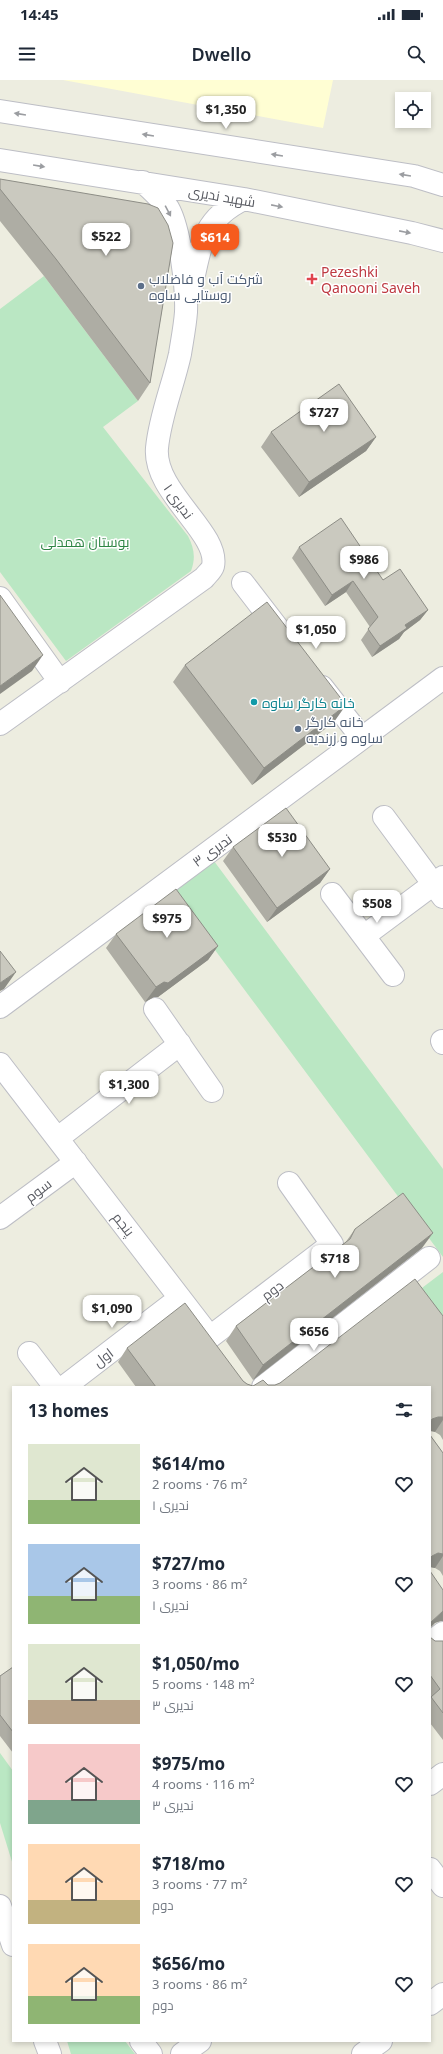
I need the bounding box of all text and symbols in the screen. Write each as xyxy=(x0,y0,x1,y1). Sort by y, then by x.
text: 14:45 xyxy=(20,4,59,24)
text: Dwello xyxy=(192,42,251,66)
icon: menu xyxy=(16,43,38,65)
icon: search xyxy=(405,43,427,65)
map controls xyxy=(395,92,431,128)
button: locate xyxy=(395,92,431,128)
pin: $1,350 xyxy=(193,96,259,130)
text: $1,350 xyxy=(206,100,246,118)
one-way arrow xyxy=(14,111,26,117)
one-way arrow xyxy=(142,132,155,138)
one-way arrow xyxy=(271,152,283,158)
one-way arrow xyxy=(32,163,45,169)
one-way arrow xyxy=(399,172,411,178)
street label: شهید ندیری xyxy=(187,181,257,211)
one-way arrow xyxy=(271,203,283,209)
one-way arrow xyxy=(165,205,172,217)
pin: $522 xyxy=(82,223,130,257)
pin: $614 xyxy=(191,224,239,258)
text: $522 xyxy=(91,227,121,245)
text: $614 xyxy=(200,228,230,246)
one-way arrow xyxy=(398,229,411,235)
place label: Pezeshki Qanooni Saveh xyxy=(321,262,420,297)
place label: شرکت آب و فاضلاب روستایی ساوه xyxy=(149,269,263,304)
marker: Pezeshki Qanooni Saveh xyxy=(306,273,318,285)
marker: شرکت آب و فاضلاب روستایی ساوه xyxy=(136,281,146,291)
pin: $727 xyxy=(300,399,348,433)
text: $727 xyxy=(309,403,339,421)
street label: ندیری ۱ xyxy=(160,479,198,523)
park label: بوستان همدلی xyxy=(41,532,129,551)
pin: $986 xyxy=(340,546,388,580)
text: $986 xyxy=(349,550,379,568)
pin: $1,050 xyxy=(283,616,349,650)
text: $1,050 xyxy=(296,620,336,638)
place label: خانه کارگر ساوه xyxy=(262,693,355,712)
marker: خانه کارگر ساوه xyxy=(249,697,259,707)
place label: خانه کارگر ساوه و زرندیه xyxy=(305,712,383,747)
marker: خانه کارگر ساوه و زرندیه xyxy=(293,724,303,734)
pin: $530 xyxy=(258,824,306,858)
text: $530 xyxy=(267,828,297,846)
street label: ندیری ۳ xyxy=(188,829,236,871)
pin: $508 xyxy=(353,890,401,924)
text: $508 xyxy=(362,894,392,912)
pin: $975 xyxy=(143,905,191,939)
text: $975 xyxy=(152,909,182,927)
pin: $1,300 xyxy=(96,1071,162,1105)
text: $1,300 xyxy=(109,1075,149,1093)
street label: سوم xyxy=(21,1174,56,1207)
street label: پنجم xyxy=(108,1208,140,1241)
pin: $718 xyxy=(311,1245,359,1279)
text: $718 xyxy=(320,1249,350,1267)
street label: دوم xyxy=(257,1275,288,1305)
pin: $1,090 xyxy=(79,1295,145,1329)
text: $1,090 xyxy=(92,1299,132,1317)
pin: $656 xyxy=(290,1318,338,1352)
text: $656 xyxy=(299,1322,329,1340)
street label: اول xyxy=(89,1343,117,1371)
text: 13 homes xyxy=(28,1399,109,1422)
icon: filters xyxy=(393,1399,415,1421)
text: $614/mo xyxy=(152,1452,225,1475)
icon: home xyxy=(60,1460,108,1508)
icon: heart xyxy=(393,1473,415,1495)
text: 2 rooms · 76 m² xyxy=(152,1475,247,1493)
text: ندیری ۱ xyxy=(152,1496,189,1514)
text: $727/mo xyxy=(152,1552,225,1575)
icon: home xyxy=(60,1560,108,1608)
icon: heart xyxy=(393,1573,415,1595)
text: 3 rooms · 86 m² xyxy=(152,1575,247,1593)
text: ندیری ۱ xyxy=(152,1596,189,1614)
text: $1,050/mo xyxy=(152,1652,240,1675)
icon: home xyxy=(60,1660,108,1708)
icon: heart xyxy=(393,1673,415,1695)
text: 5 rooms · 148 m² xyxy=(152,1675,255,1693)
text: ندیری ۳ xyxy=(152,1696,194,1714)
text: $975/mo xyxy=(152,1752,225,1775)
icon: home xyxy=(60,1760,108,1808)
icon: heart xyxy=(393,1773,415,1795)
text: 4 rooms · 116 m² xyxy=(152,1775,255,1793)
text: ندیری ۳ xyxy=(152,1796,194,1814)
text: $718/mo xyxy=(152,1852,225,1875)
icon: home xyxy=(60,1860,108,1908)
icon: heart xyxy=(393,1873,415,1895)
text: 3 rooms · 77 m² xyxy=(152,1875,247,1893)
text: دوم xyxy=(152,1896,174,1914)
text: $656/mo xyxy=(152,1952,225,1975)
icon: home xyxy=(60,1960,108,2008)
icon: heart xyxy=(393,1973,415,1995)
text: 3 rooms · 86 m² xyxy=(152,1975,247,1993)
text: دوم xyxy=(152,1996,174,2014)

